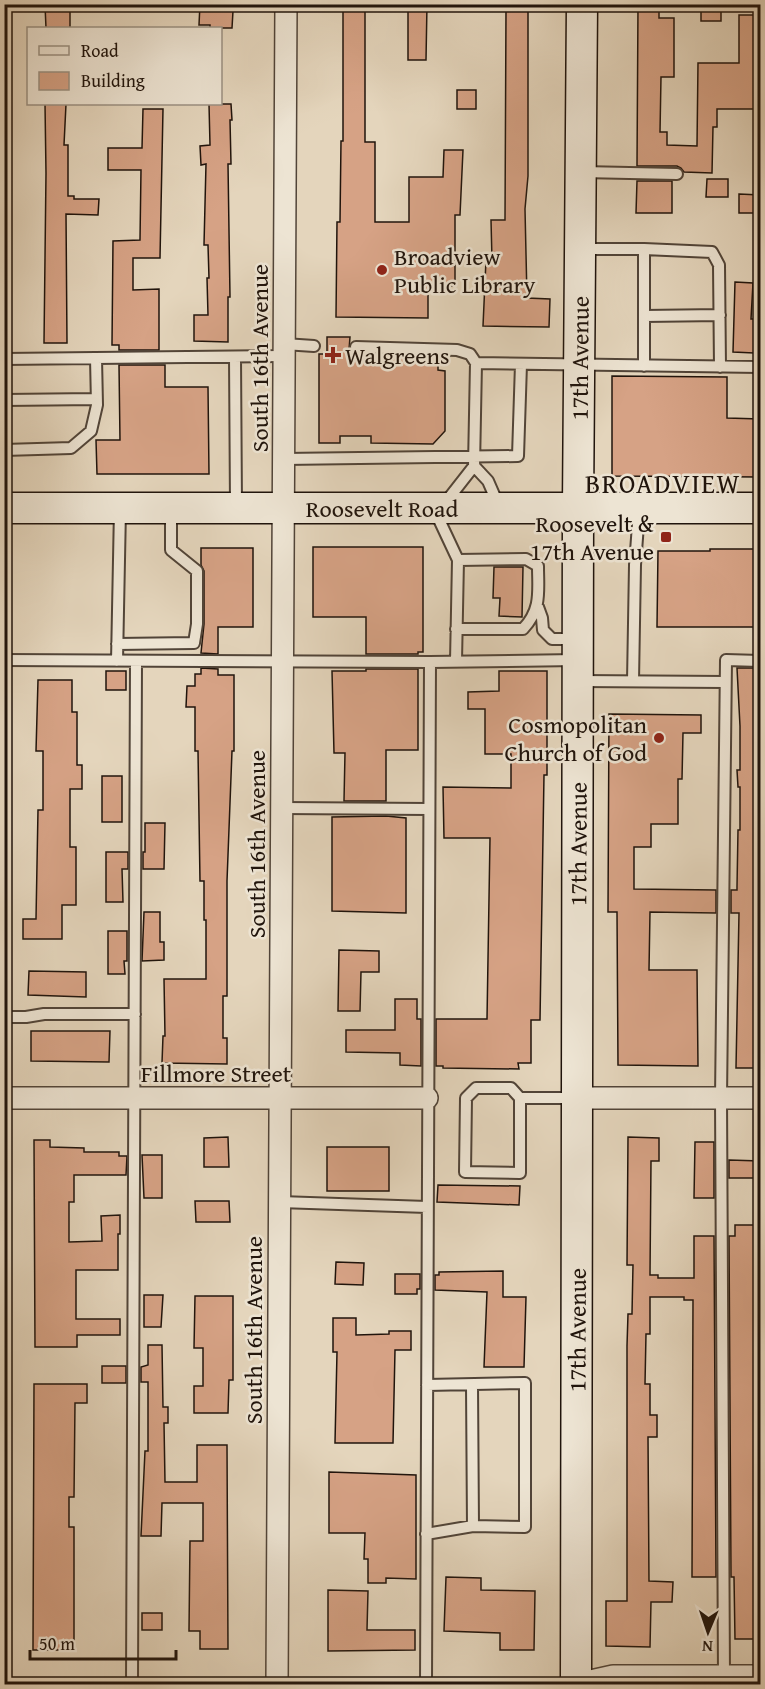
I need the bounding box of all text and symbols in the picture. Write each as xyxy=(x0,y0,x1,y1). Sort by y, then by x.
legend xyxy=(27,27,222,105)
text: Road xyxy=(81,37,119,64)
text: Building xyxy=(81,67,145,94)
place label: Broadview Public Library xyxy=(394,239,535,302)
marker: Broadview Public Library xyxy=(375,263,389,277)
street label: South 16th Avenue xyxy=(242,264,277,452)
street label: 17th Avenue xyxy=(561,296,597,420)
place label: Walgreens xyxy=(345,338,450,373)
marker: Walgreens xyxy=(326,348,340,362)
district label: BROADVIEW xyxy=(585,463,741,503)
street label: Roosevelt Road xyxy=(306,491,458,526)
place label: Roosevelt & 17th Avenue xyxy=(530,506,655,569)
marker: Roosevelt & 17th Avenue xyxy=(659,530,673,544)
place label: Cosmopolitan Church of God xyxy=(505,707,648,770)
marker: Cosmopolitan Church of God xyxy=(652,731,666,745)
street label: South 16th Avenue xyxy=(239,750,274,938)
street label: 17th Avenue xyxy=(560,782,595,906)
street label: Fillmore Street xyxy=(141,1056,292,1091)
street label: South 16th Avenue xyxy=(236,1236,271,1424)
street label: 17th Avenue xyxy=(559,1268,594,1392)
north arrow xyxy=(678,1602,738,1662)
scale bar xyxy=(30,1623,176,1661)
text: 50 m xyxy=(39,1630,75,1657)
text: N xyxy=(701,1635,713,1659)

